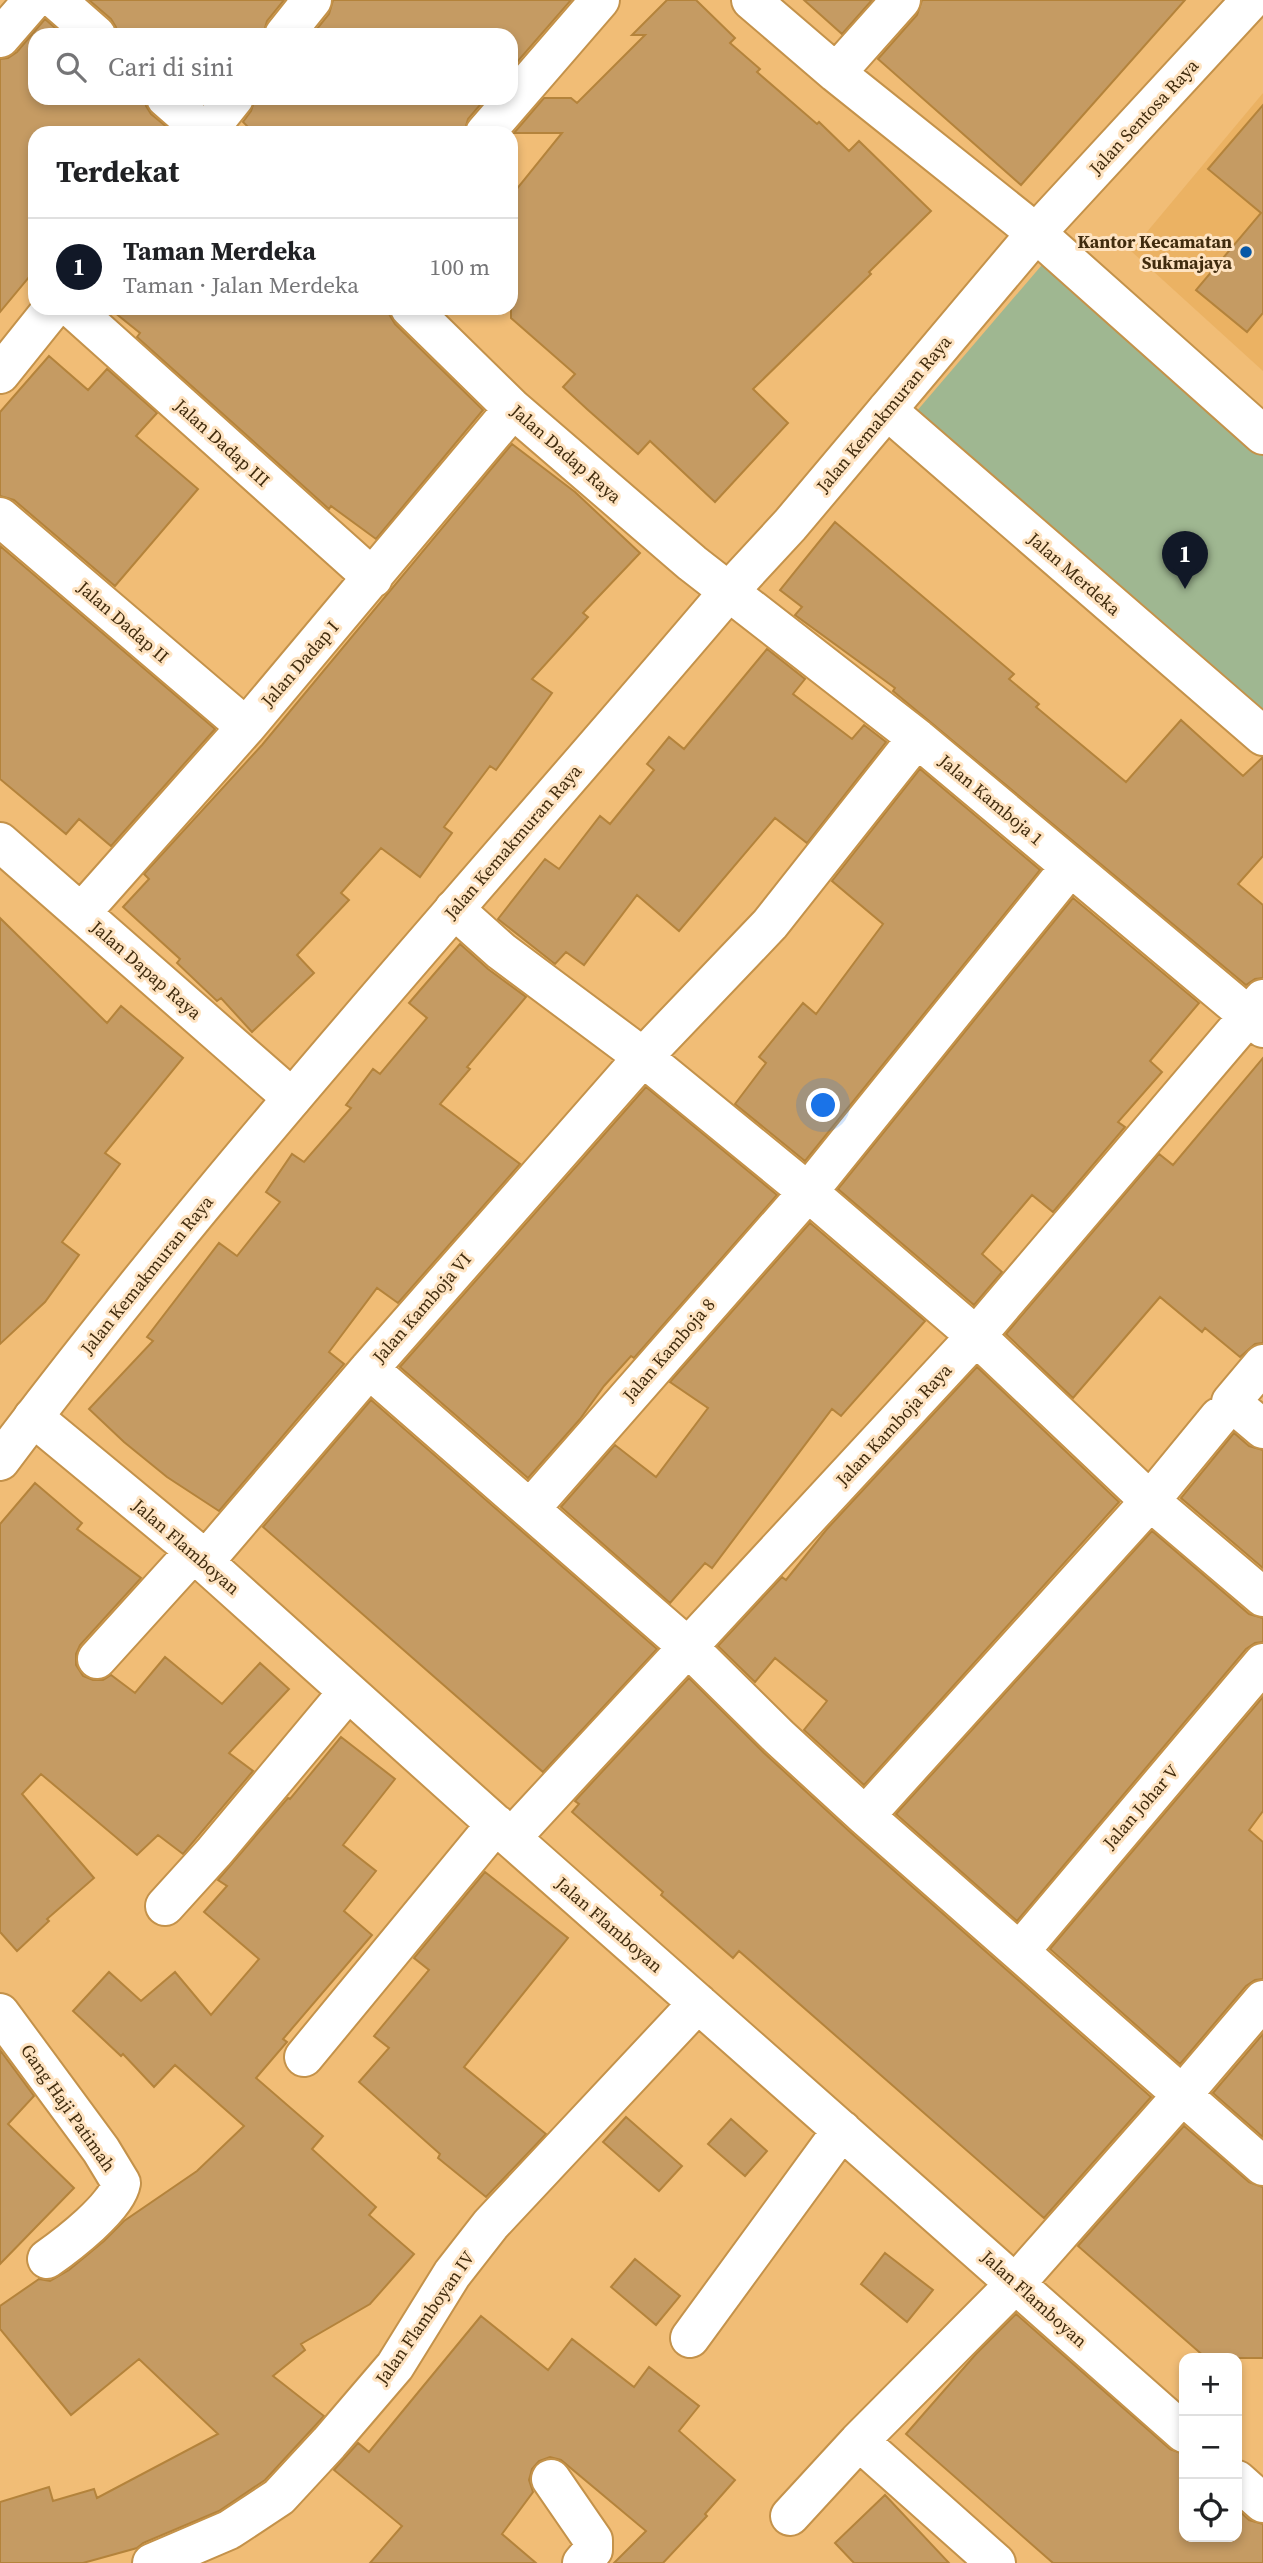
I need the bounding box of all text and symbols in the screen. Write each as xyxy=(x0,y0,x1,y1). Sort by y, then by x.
search box xyxy=(28,28,518,105)
icon: search xyxy=(52,48,90,86)
text: Cari di sini xyxy=(108,49,233,85)
street label: Jalan Sentosa Raya xyxy=(1083,53,1204,181)
text: Terdekat xyxy=(56,151,179,192)
place label: Kantor Kecamatan Sukmajaya xyxy=(1077,229,1232,275)
text: Taman Merdeka xyxy=(123,233,316,269)
marker: Kantor Kecamatan Sukmajaya xyxy=(1238,244,1254,260)
text: 1 xyxy=(73,251,85,283)
text: 100 m xyxy=(429,251,490,283)
text: Taman · Jalan Merdeka xyxy=(123,269,359,301)
street label: Jalan Kemakmuran Raya xyxy=(810,329,957,498)
street label: Jalan Dadap III xyxy=(169,392,275,492)
street label: Jalan Dadap Raya xyxy=(505,398,628,509)
street label: Jalan Merdeka xyxy=(1022,526,1127,621)
pin: 1 xyxy=(1162,531,1208,589)
street label: Jalan Dadap II xyxy=(72,574,174,668)
street label: Jalan Dadap I xyxy=(254,615,344,713)
street label: Jalan Kamboja 1 xyxy=(933,748,1049,851)
street label: Jalan Kemakmuran Raya xyxy=(438,758,588,925)
street label: Jalan Dapap Raya xyxy=(85,914,208,1025)
your location xyxy=(806,1088,840,1122)
street label: Jalan Kemakmuran Raya xyxy=(74,1189,219,1360)
street label: Jalan Kamboja VI xyxy=(366,1247,477,1369)
street label: Jalan Kamboja 8 xyxy=(616,1293,721,1408)
street label: Jalan Kamboja Raya xyxy=(829,1357,958,1492)
street label: Jalan Flamboyan xyxy=(127,1492,245,1600)
street label: Jalan Johar V xyxy=(1096,1759,1184,1855)
street label: Jalan Flamboyan xyxy=(550,1870,668,1978)
street label: Gang Haji Patimah xyxy=(15,2039,122,2177)
street label: Jalan Flamboyan xyxy=(975,2244,1093,2353)
street label: Jalan Flamboyan IV xyxy=(369,2246,480,2390)
map controls xyxy=(1179,2353,1242,2542)
button: + xyxy=(1179,2353,1242,2416)
button: − xyxy=(1179,2416,1242,2479)
button: locate xyxy=(1179,2479,1242,2542)

